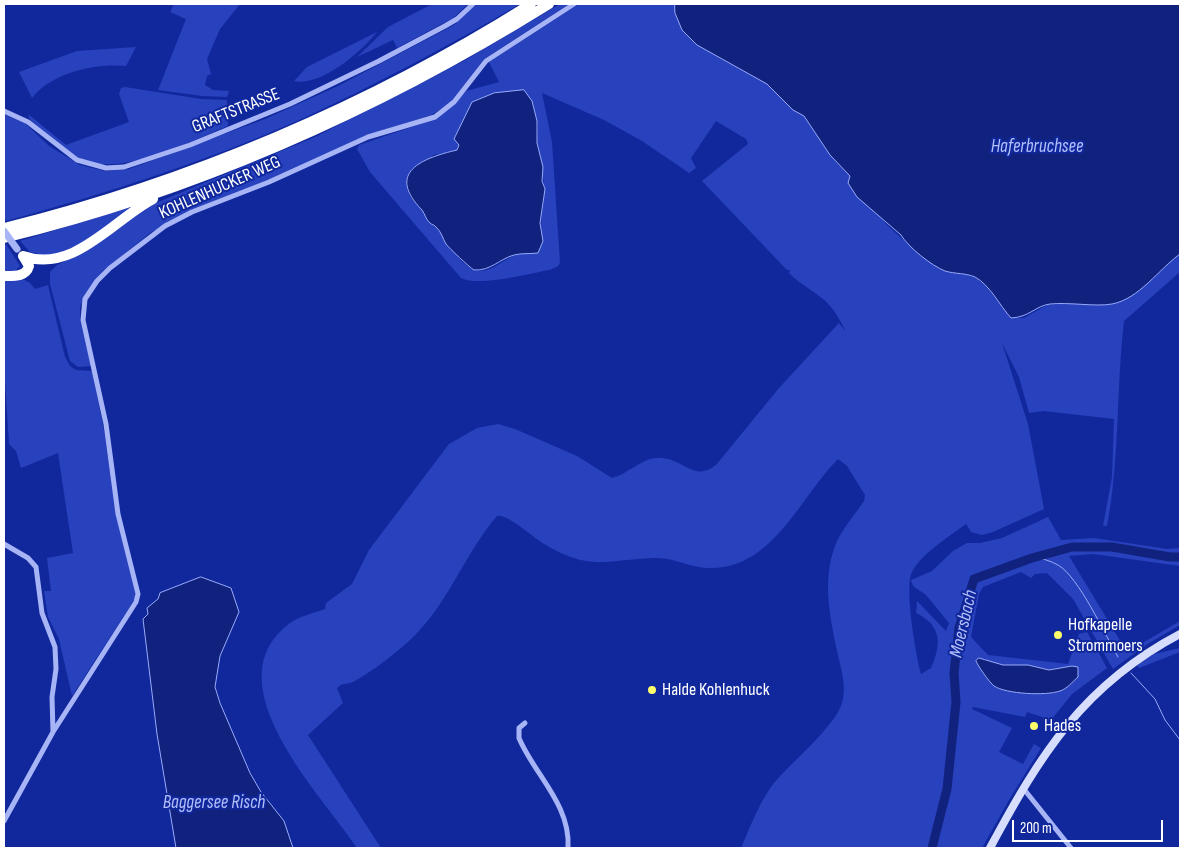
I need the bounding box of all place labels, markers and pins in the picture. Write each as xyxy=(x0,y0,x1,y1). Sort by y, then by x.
place label: Hofkapelle Strommoers xyxy=(1068,614,1143,656)
marker: Hofkapelle Strommoers xyxy=(1052,629,1064,641)
place label: Halde Kohlenhuck xyxy=(662,679,770,701)
marker: Halde Kohlenhuck xyxy=(646,684,658,696)
place label: Hades xyxy=(1044,715,1081,737)
marker: Hades xyxy=(1028,720,1040,732)

